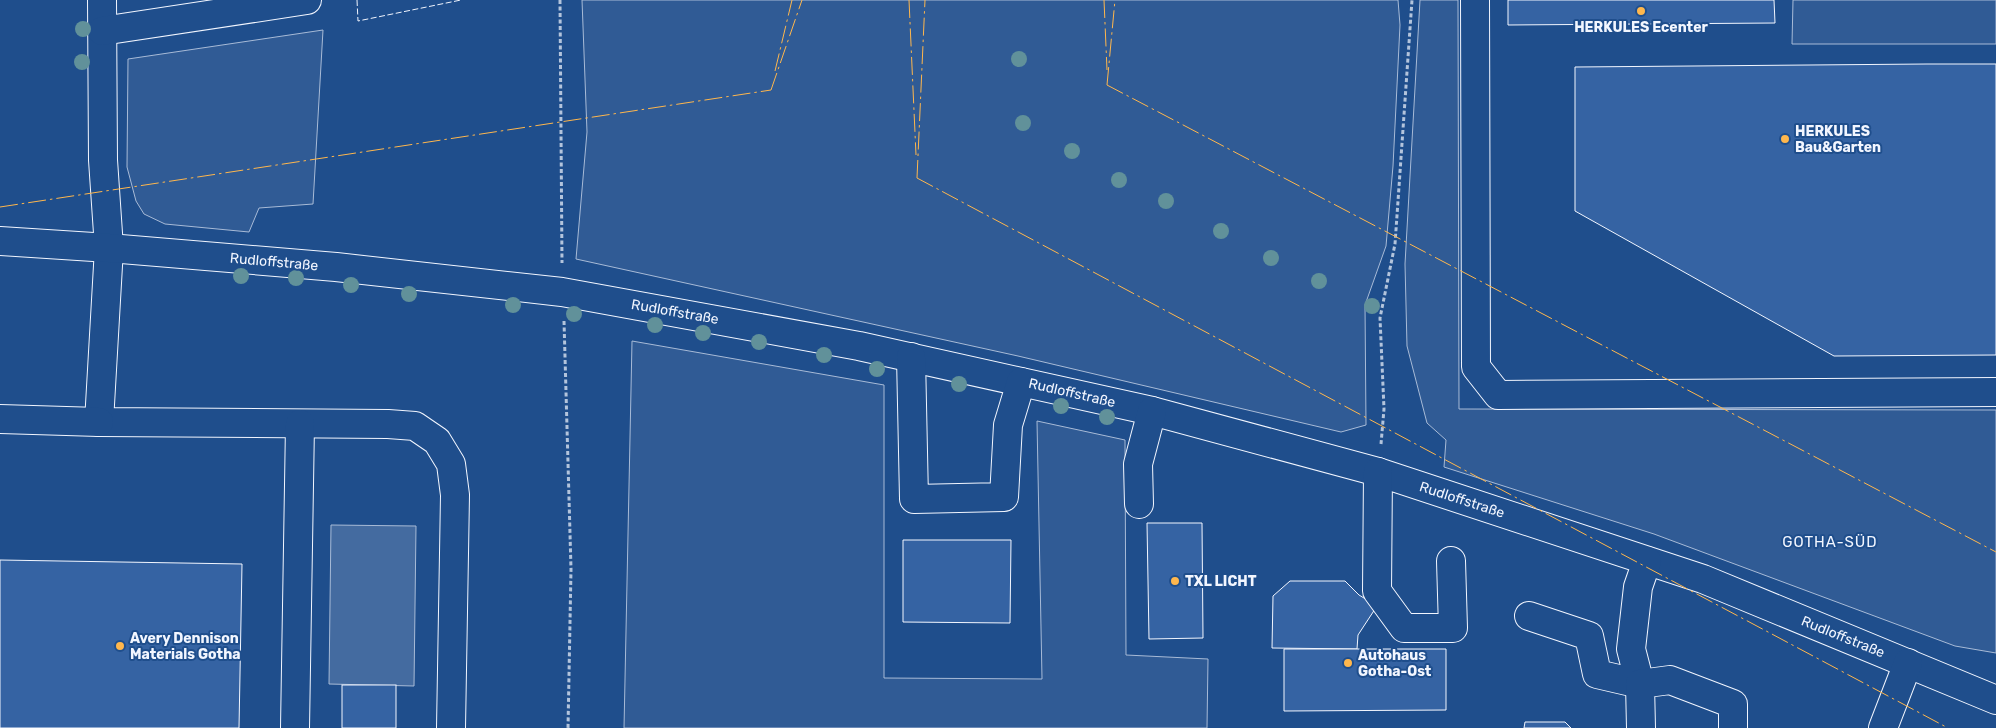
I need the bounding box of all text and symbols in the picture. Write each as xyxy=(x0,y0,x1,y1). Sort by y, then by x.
marker: HERKULES Ecenter xyxy=(1635,5,1647,17)
place label: HERKULES Ecenter xyxy=(1574,19,1708,36)
place label: HERKULES Bau&Garten xyxy=(1795,123,1881,156)
marker: HERKULES Bau&Garten xyxy=(1779,133,1791,145)
street label: Rudloffstraße xyxy=(229,250,319,274)
street label: Rudloffstraße xyxy=(630,296,720,328)
street label: Rudloffstraße xyxy=(1027,375,1117,411)
street label: Rudloffstraße xyxy=(1417,478,1507,522)
district label: GOTHA-SÜD xyxy=(1782,533,1878,551)
place label: TXL LICHT xyxy=(1185,573,1257,590)
marker: TXL LICHT xyxy=(1169,575,1181,587)
street label: Rudloffstraße xyxy=(1799,613,1887,662)
place label: Avery Dennison Materials Gotha xyxy=(130,630,241,663)
marker: Avery Dennison Materials Gotha xyxy=(114,640,126,652)
place label: Autohaus Gotha-Ost xyxy=(1358,647,1432,680)
marker: Autohaus Gotha-Ost xyxy=(1342,657,1354,669)

